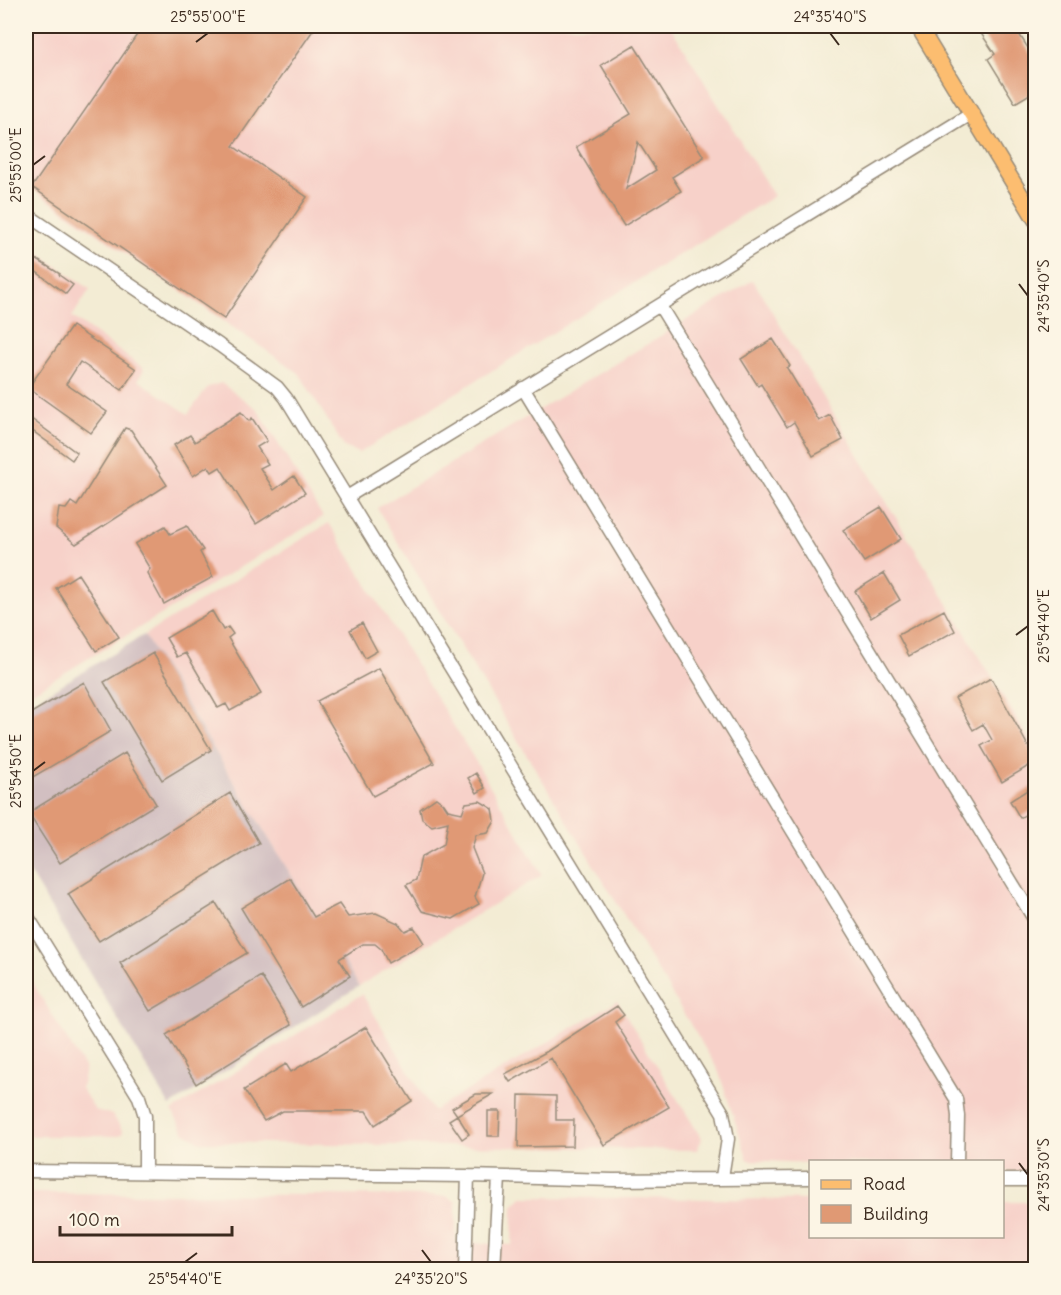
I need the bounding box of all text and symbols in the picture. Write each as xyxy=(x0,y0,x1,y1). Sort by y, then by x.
text: 25°55'00"E xyxy=(170,7,246,26)
text: 24°35'40"S xyxy=(793,7,867,26)
text: 25°55'00"E xyxy=(6,127,25,203)
text: 24°35'40"S xyxy=(1034,259,1053,333)
text: 25°54'40"E xyxy=(1034,589,1053,663)
text: 25°54'50"E xyxy=(6,734,25,808)
text: 24°35'30"S xyxy=(1034,1138,1053,1212)
legend xyxy=(809,1160,1004,1238)
text: Road xyxy=(863,1172,906,1195)
scale bar xyxy=(60,1199,232,1237)
text: Building xyxy=(863,1202,928,1225)
text: 100 m xyxy=(69,1208,120,1231)
text: 25°54'40"E xyxy=(148,1269,222,1288)
text: 24°35'20"S xyxy=(394,1269,468,1288)

